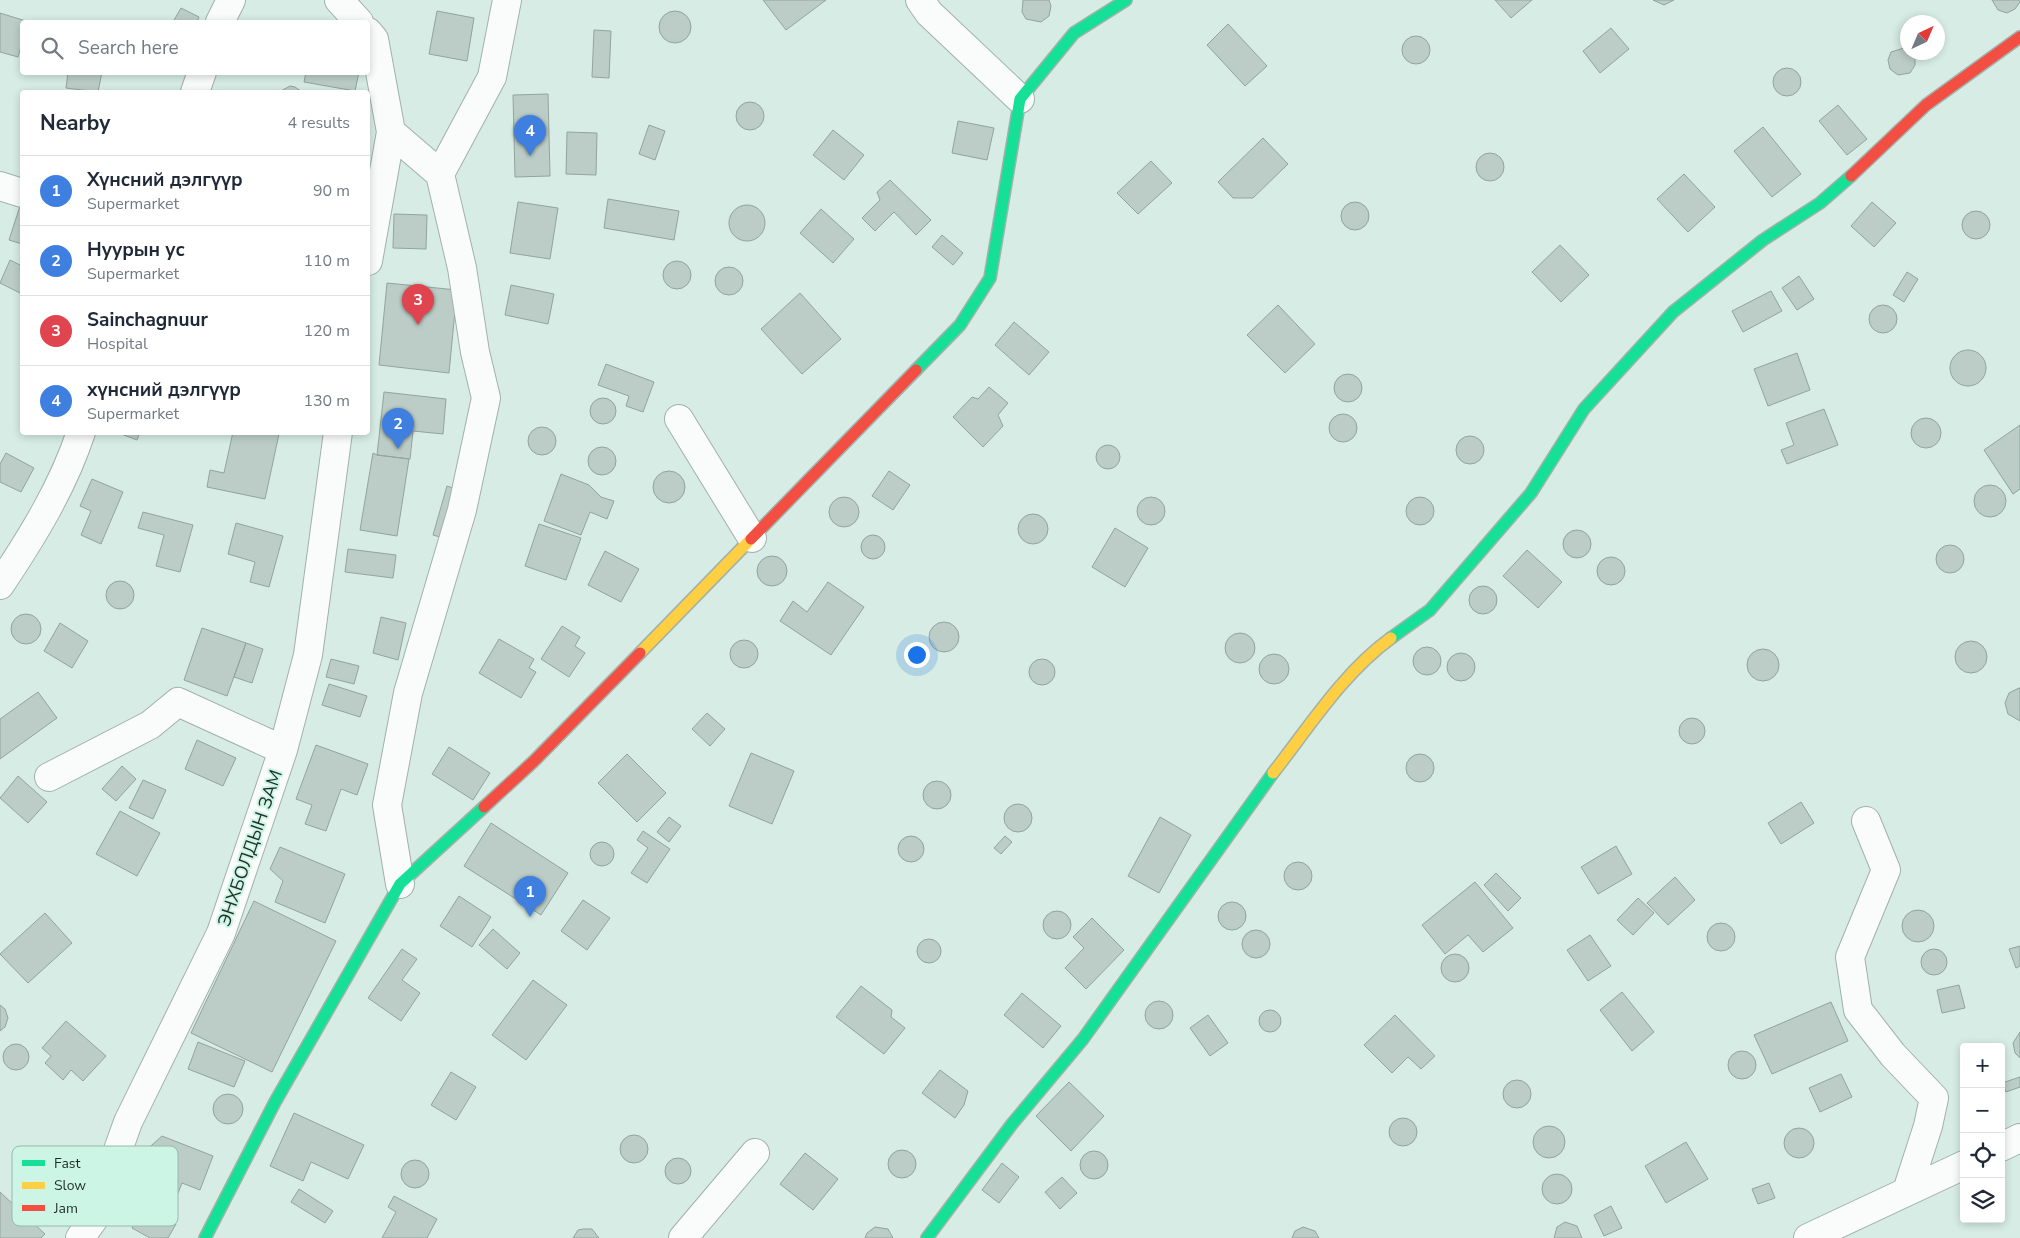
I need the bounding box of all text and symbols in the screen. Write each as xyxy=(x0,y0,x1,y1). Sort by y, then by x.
north arrow xyxy=(1900,15,1945,60)
search box xyxy=(20,20,370,75)
icon: search xyxy=(38,34,66,62)
text: Search here xyxy=(78,35,179,61)
text: Nearby xyxy=(40,109,110,137)
text: 4 results xyxy=(288,112,350,134)
pin: 4 xyxy=(514,115,546,156)
text: Хүнсний дэлгүүр xyxy=(87,167,243,193)
text: 1 xyxy=(51,180,61,202)
text: 90 m xyxy=(313,180,350,202)
text: Supermarket xyxy=(87,193,179,215)
text: Нуурын ус xyxy=(87,237,185,263)
text: 2 xyxy=(51,250,61,272)
text: 110 m xyxy=(303,250,350,272)
text: Supermarket xyxy=(87,263,179,285)
pin: 3 xyxy=(402,284,434,325)
text: Sainchagnuur xyxy=(87,307,208,333)
text: 3 xyxy=(51,320,61,342)
text: 120 m xyxy=(303,320,350,342)
text: Hospital xyxy=(87,333,148,355)
text: хүнсний дэлгүүр xyxy=(87,377,241,403)
text: 4 xyxy=(51,390,61,412)
text: 130 m xyxy=(303,390,350,412)
text: Supermarket xyxy=(87,403,179,425)
pin: 2 xyxy=(382,408,414,449)
your location xyxy=(904,642,930,668)
street label: ЭНХБОЛДЫН ЗАМ xyxy=(212,767,288,929)
pin: 1 xyxy=(514,876,546,917)
map controls xyxy=(1960,1043,2005,1223)
button: + xyxy=(1960,1043,2005,1088)
button: − xyxy=(1960,1088,2005,1133)
button: locate xyxy=(1960,1133,2005,1178)
legend xyxy=(12,1146,178,1226)
text: Fast xyxy=(54,1154,80,1173)
text: Slow xyxy=(54,1176,86,1195)
button: layers xyxy=(1960,1178,2005,1223)
text: Jam xyxy=(53,1199,78,1218)

